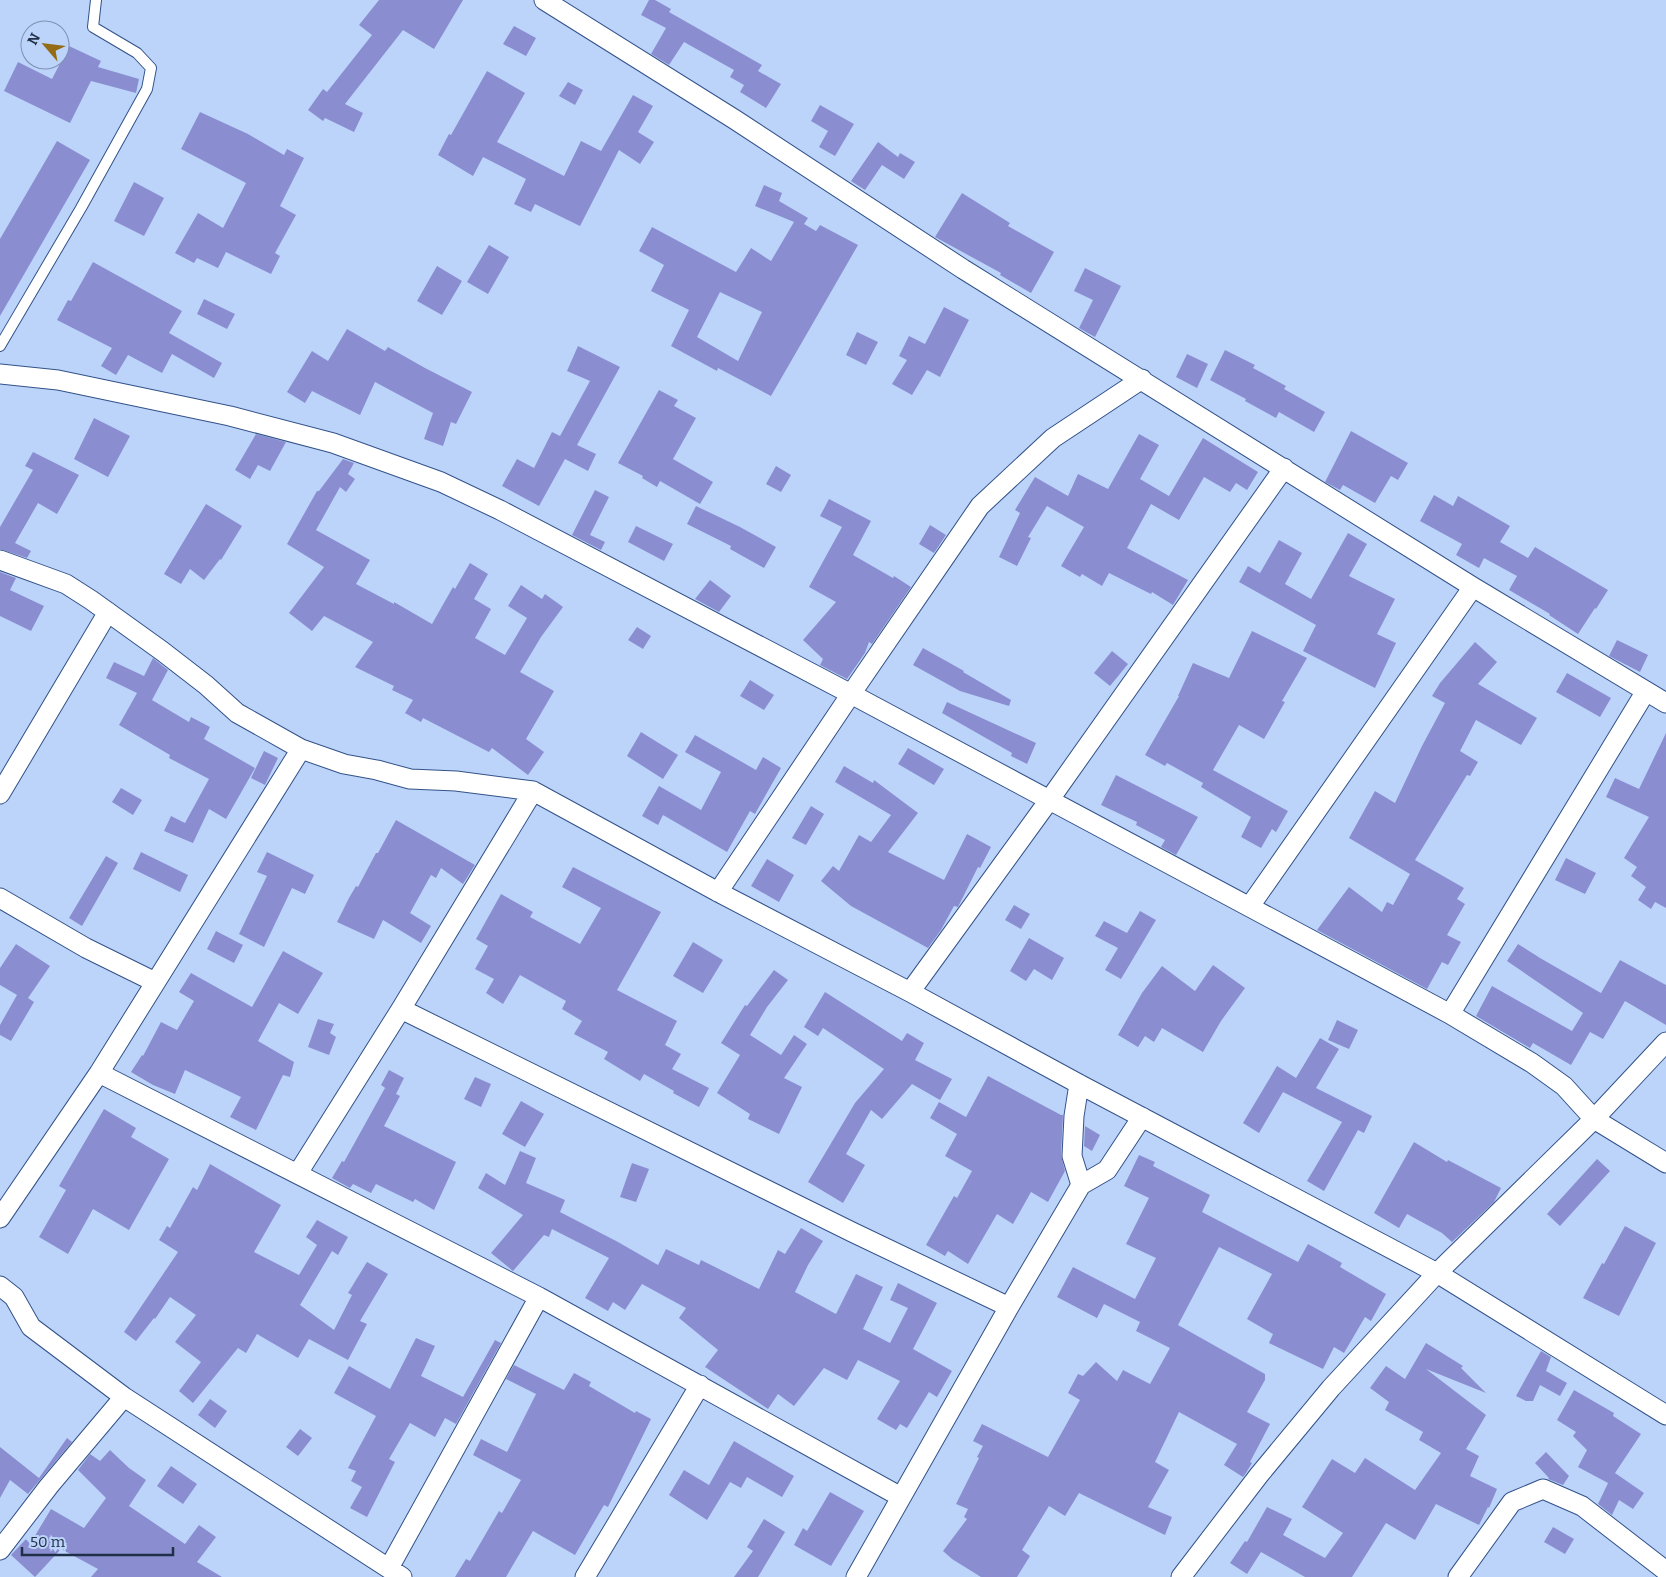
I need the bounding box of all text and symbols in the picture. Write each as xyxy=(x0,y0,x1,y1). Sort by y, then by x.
north arrow xyxy=(20,20,70,70)
text: N xyxy=(24,30,44,48)
scale bar xyxy=(22,1524,174,1556)
text: 50 m xyxy=(30,1533,66,1551)

